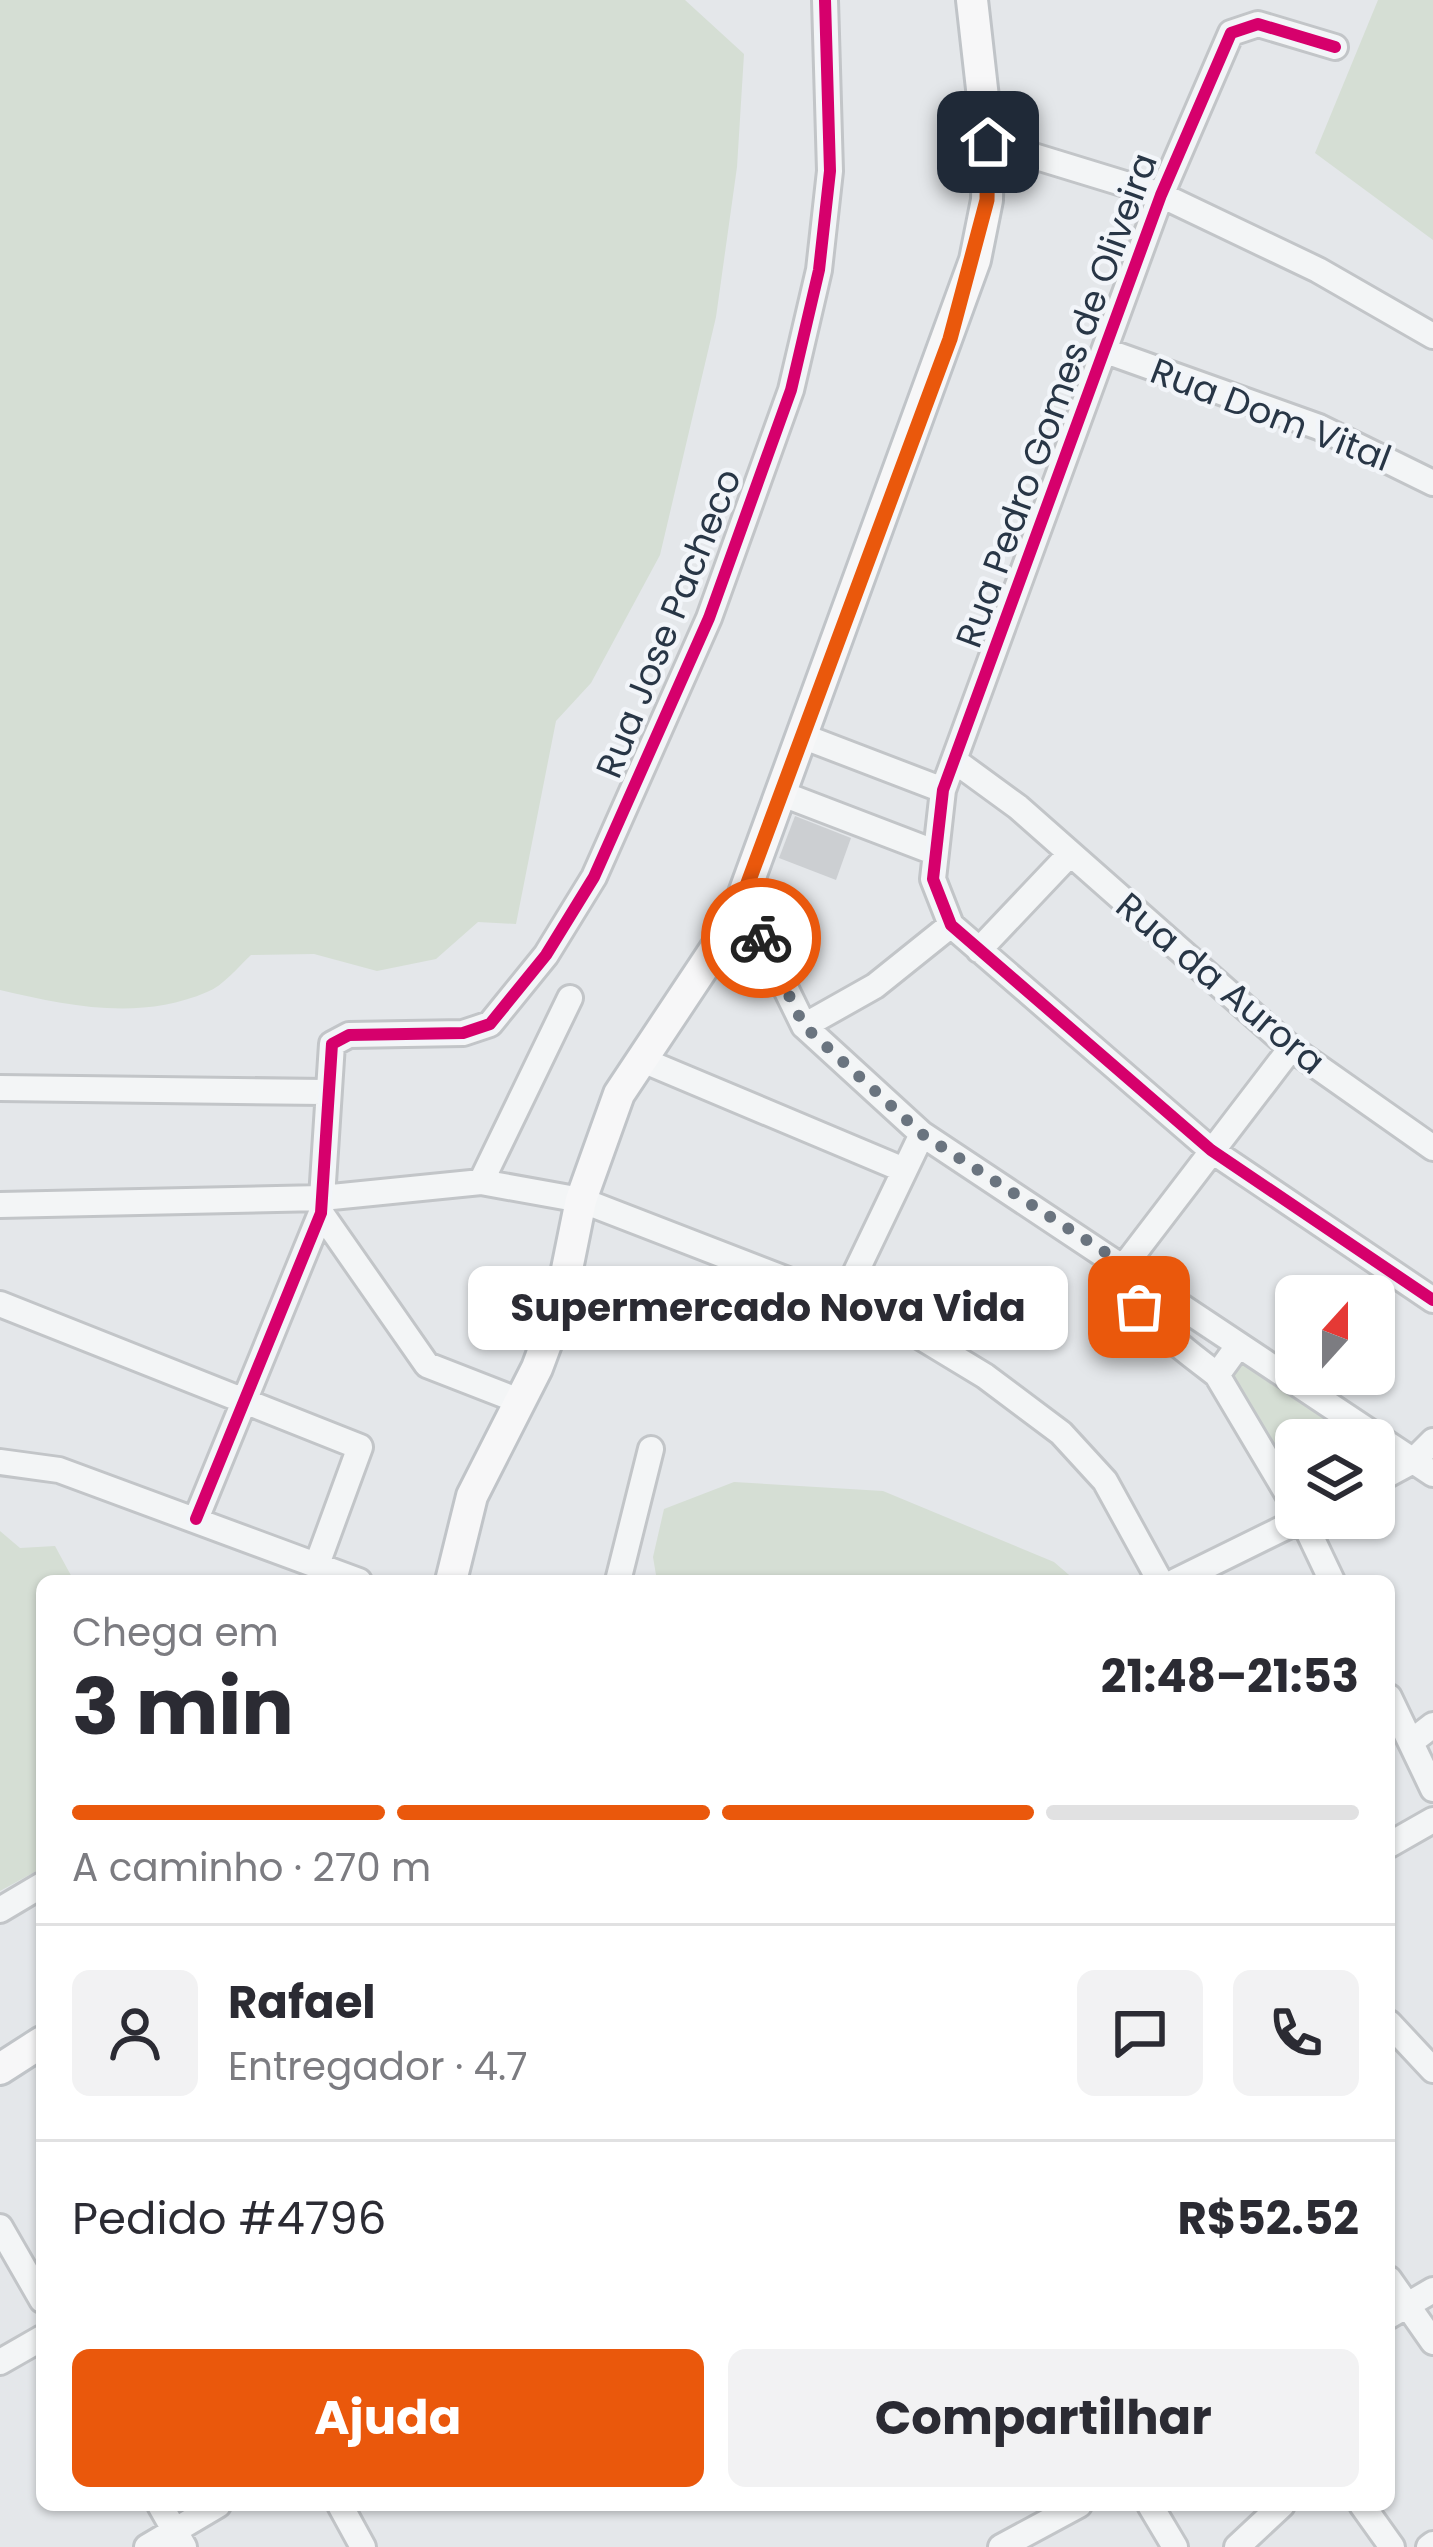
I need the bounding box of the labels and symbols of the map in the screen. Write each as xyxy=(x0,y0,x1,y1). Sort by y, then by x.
pin xyxy=(937,91,1039,193)
street label: Rua Pedro Gomes de Oliveira xyxy=(943,146,1170,654)
street label: Rua Dom Vital xyxy=(1143,345,1398,484)
street label: Rua Jose Pacheco xyxy=(583,461,754,785)
courier xyxy=(701,878,821,998)
street label: Rua da Aurora xyxy=(1105,881,1336,1086)
pin xyxy=(1088,1256,1190,1358)
callout: Supermercado Nova Vida xyxy=(467,1265,1067,1349)
north arrow xyxy=(1275,1275,1395,1395)

